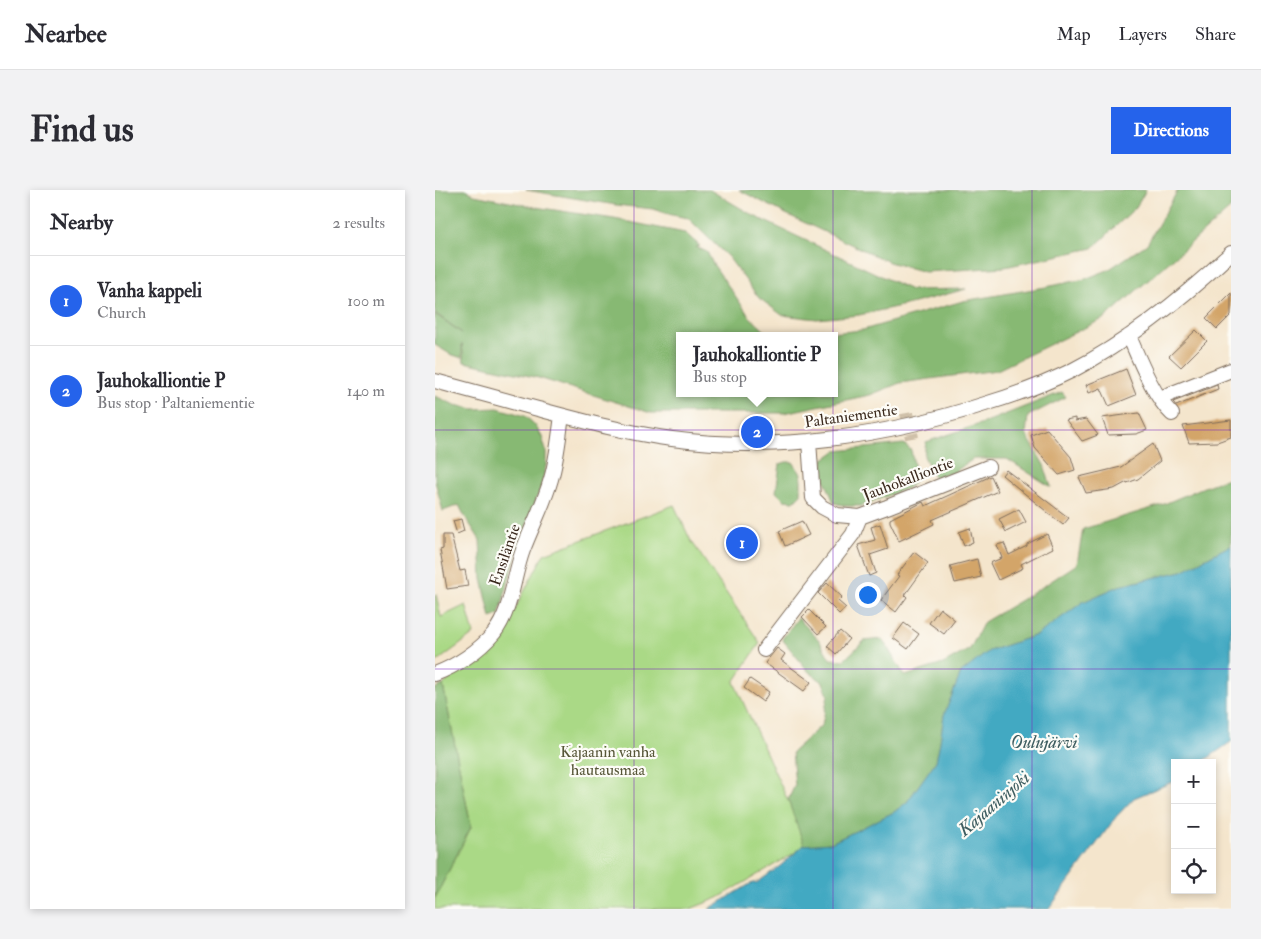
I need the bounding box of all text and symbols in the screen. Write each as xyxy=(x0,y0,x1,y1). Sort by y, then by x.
text: Nearbee xyxy=(25,19,107,50)
text: Map xyxy=(1057,23,1091,46)
text: Layers xyxy=(1119,23,1167,46)
text: Share xyxy=(1195,23,1236,46)
button: Directions xyxy=(1111,107,1231,154)
text: Find us xyxy=(30,108,134,152)
text: Nearby xyxy=(50,209,113,236)
text: 2 results xyxy=(332,213,385,233)
text: Vanha kappeli xyxy=(97,279,202,303)
text: 1 xyxy=(63,291,69,311)
text: 100 m xyxy=(347,291,385,311)
text: Church xyxy=(97,303,146,323)
popup xyxy=(676,332,838,397)
text: Jauhokalliontie P xyxy=(693,343,821,367)
text: Bus stop xyxy=(693,367,747,387)
text: Jauhokalliontie P xyxy=(97,369,225,393)
text: 2 xyxy=(62,381,70,401)
text: 140 m xyxy=(347,381,385,401)
text: Bus stop · Paltaniementie xyxy=(97,393,255,413)
street label: Paltaniementie xyxy=(803,400,899,432)
pin: 2 xyxy=(741,413,773,451)
street label: Jauhokalliontie xyxy=(859,452,957,507)
street label: Ensiläntie xyxy=(485,521,525,589)
pin: 1 xyxy=(726,524,758,562)
your location xyxy=(855,582,881,608)
water label: Oulujärvi xyxy=(1010,731,1078,754)
park label: Kajaanin vanha hautausmaa xyxy=(560,742,656,780)
map controls xyxy=(1171,759,1216,894)
button: + xyxy=(1171,759,1216,804)
water label: Kajaaninjoki xyxy=(953,766,1035,842)
button: − xyxy=(1171,804,1216,849)
button: locate xyxy=(1171,849,1216,894)

